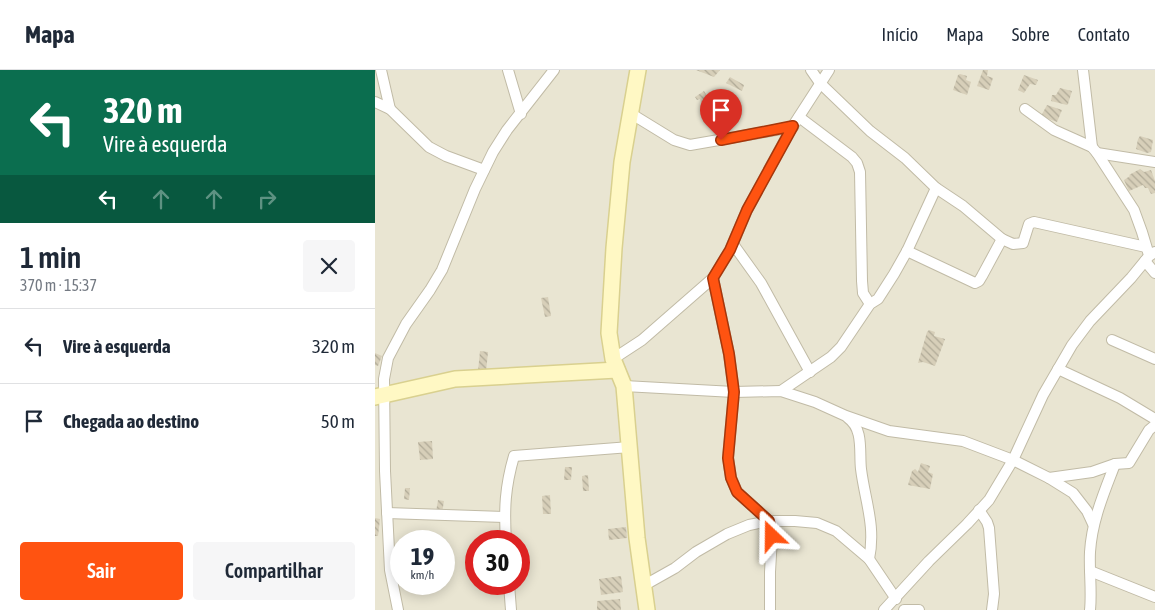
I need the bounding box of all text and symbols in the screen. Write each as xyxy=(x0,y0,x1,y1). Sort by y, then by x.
text: Mapa xyxy=(25,21,75,48)
text: Início xyxy=(882,24,918,45)
text: Mapa xyxy=(946,24,984,45)
text: Sobre xyxy=(1012,24,1050,45)
text: Contato xyxy=(1078,24,1130,45)
pin xyxy=(700,89,742,140)
icon: left xyxy=(20,90,85,155)
text: 320 m xyxy=(103,90,182,130)
icon: arrive xyxy=(707,96,735,124)
text: Vire à esquerda xyxy=(103,131,228,157)
icon: left xyxy=(94,185,122,213)
icon: ahead xyxy=(147,185,175,213)
icon: ahead xyxy=(200,185,228,213)
icon: right xyxy=(253,185,281,213)
text: 1 min xyxy=(20,240,81,274)
button: close xyxy=(303,240,355,292)
text: 370 m · 15:37 xyxy=(20,276,97,294)
icon: left xyxy=(20,332,48,360)
text: Vire à esquerda xyxy=(63,335,171,357)
text: 320 m xyxy=(312,335,355,357)
icon: arrive xyxy=(20,407,48,435)
text: Chegada ao destino xyxy=(63,410,199,432)
text: 50 m xyxy=(321,410,355,432)
position arrow xyxy=(745,509,797,561)
speed limit sign: 30 xyxy=(465,530,530,595)
button: Sair xyxy=(20,542,183,600)
button: Compartilhar xyxy=(193,542,355,600)
text: 19 xyxy=(411,542,434,570)
text: km/h xyxy=(411,568,434,582)

